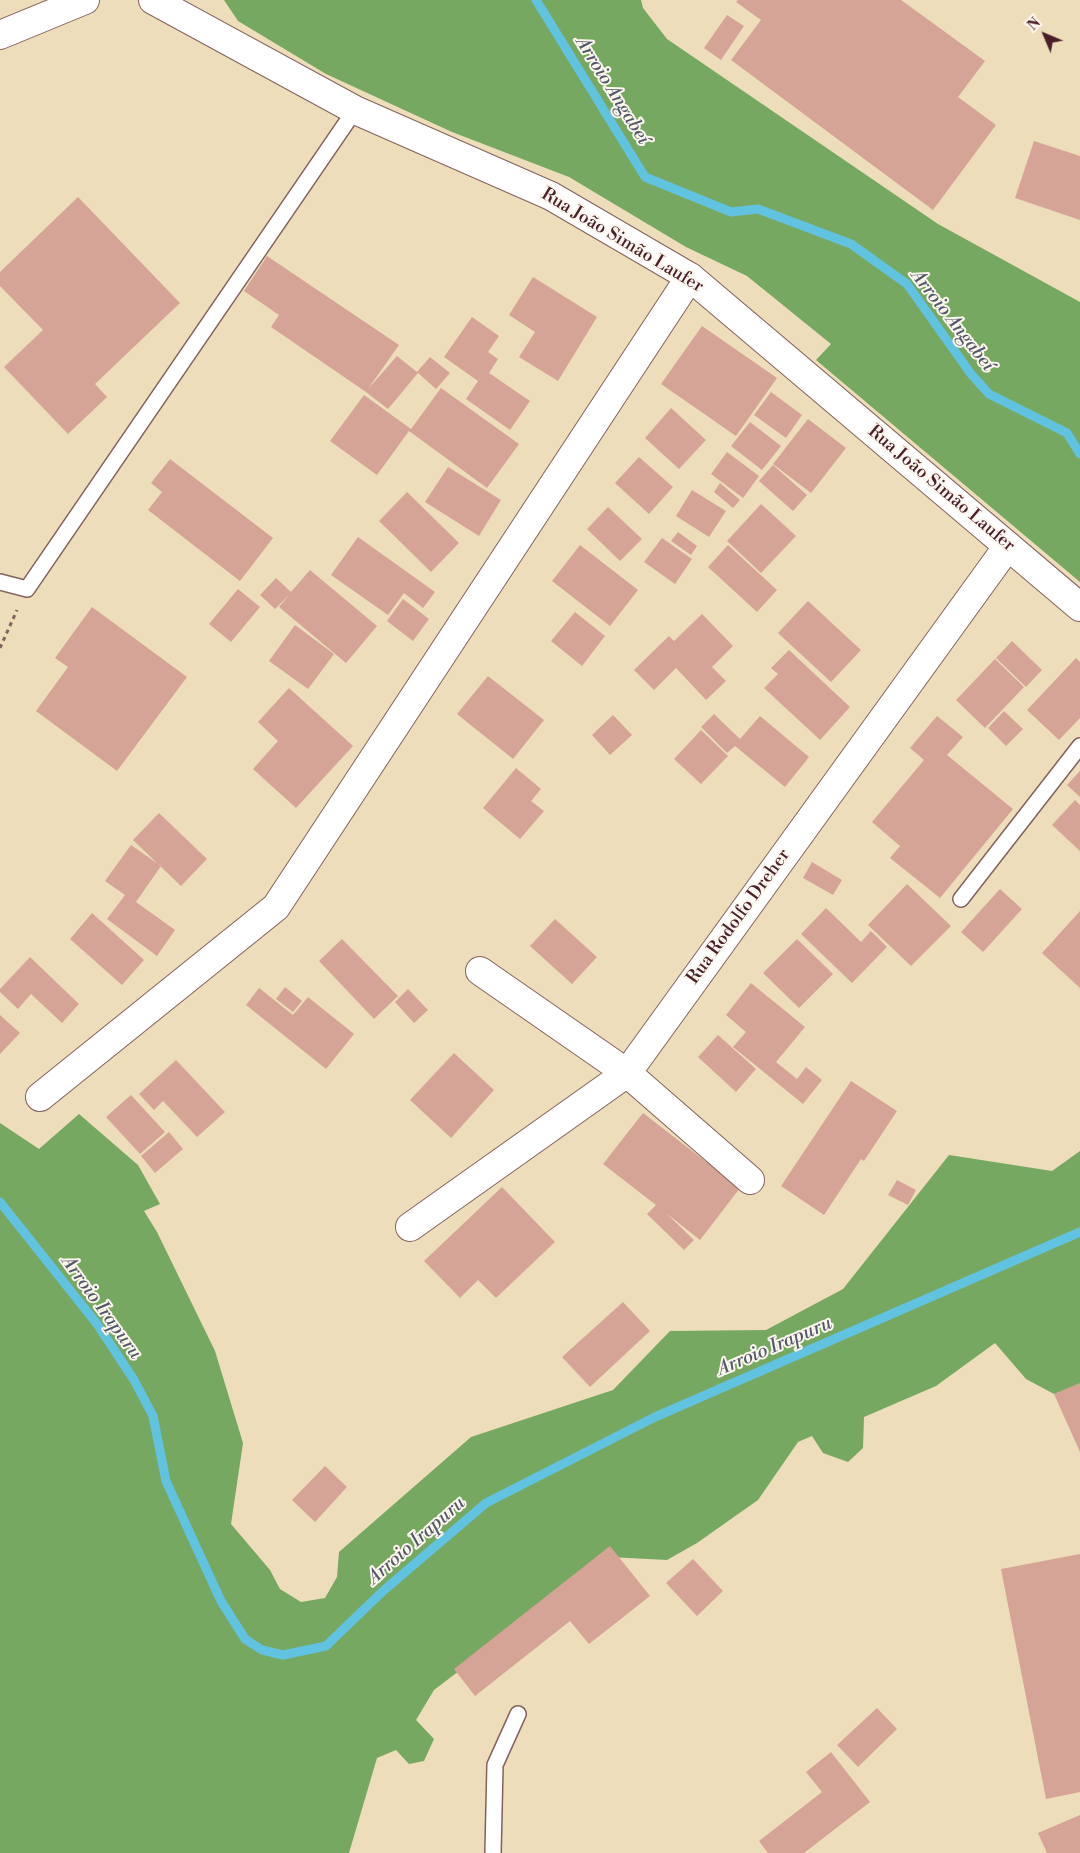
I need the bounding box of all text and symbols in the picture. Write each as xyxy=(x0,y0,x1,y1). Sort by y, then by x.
north arrow xyxy=(1020,10,1070,60)
text: N xyxy=(1024,14,1045,35)
water label: Arroio Angabeí xyxy=(570,33,654,149)
street label: Rua João Simão Laufer xyxy=(537,184,707,298)
water label: Arroio Angabeí xyxy=(905,266,999,376)
street label: Rua João Simão Laufer xyxy=(863,421,1019,557)
street label: Rua Rodolfo Dreher xyxy=(683,845,795,989)
water label: Arroio Irapuru xyxy=(56,1252,146,1364)
water label: Arroio Irapuru xyxy=(714,1313,836,1381)
water label: Arroio Irapuru xyxy=(363,1492,471,1590)

